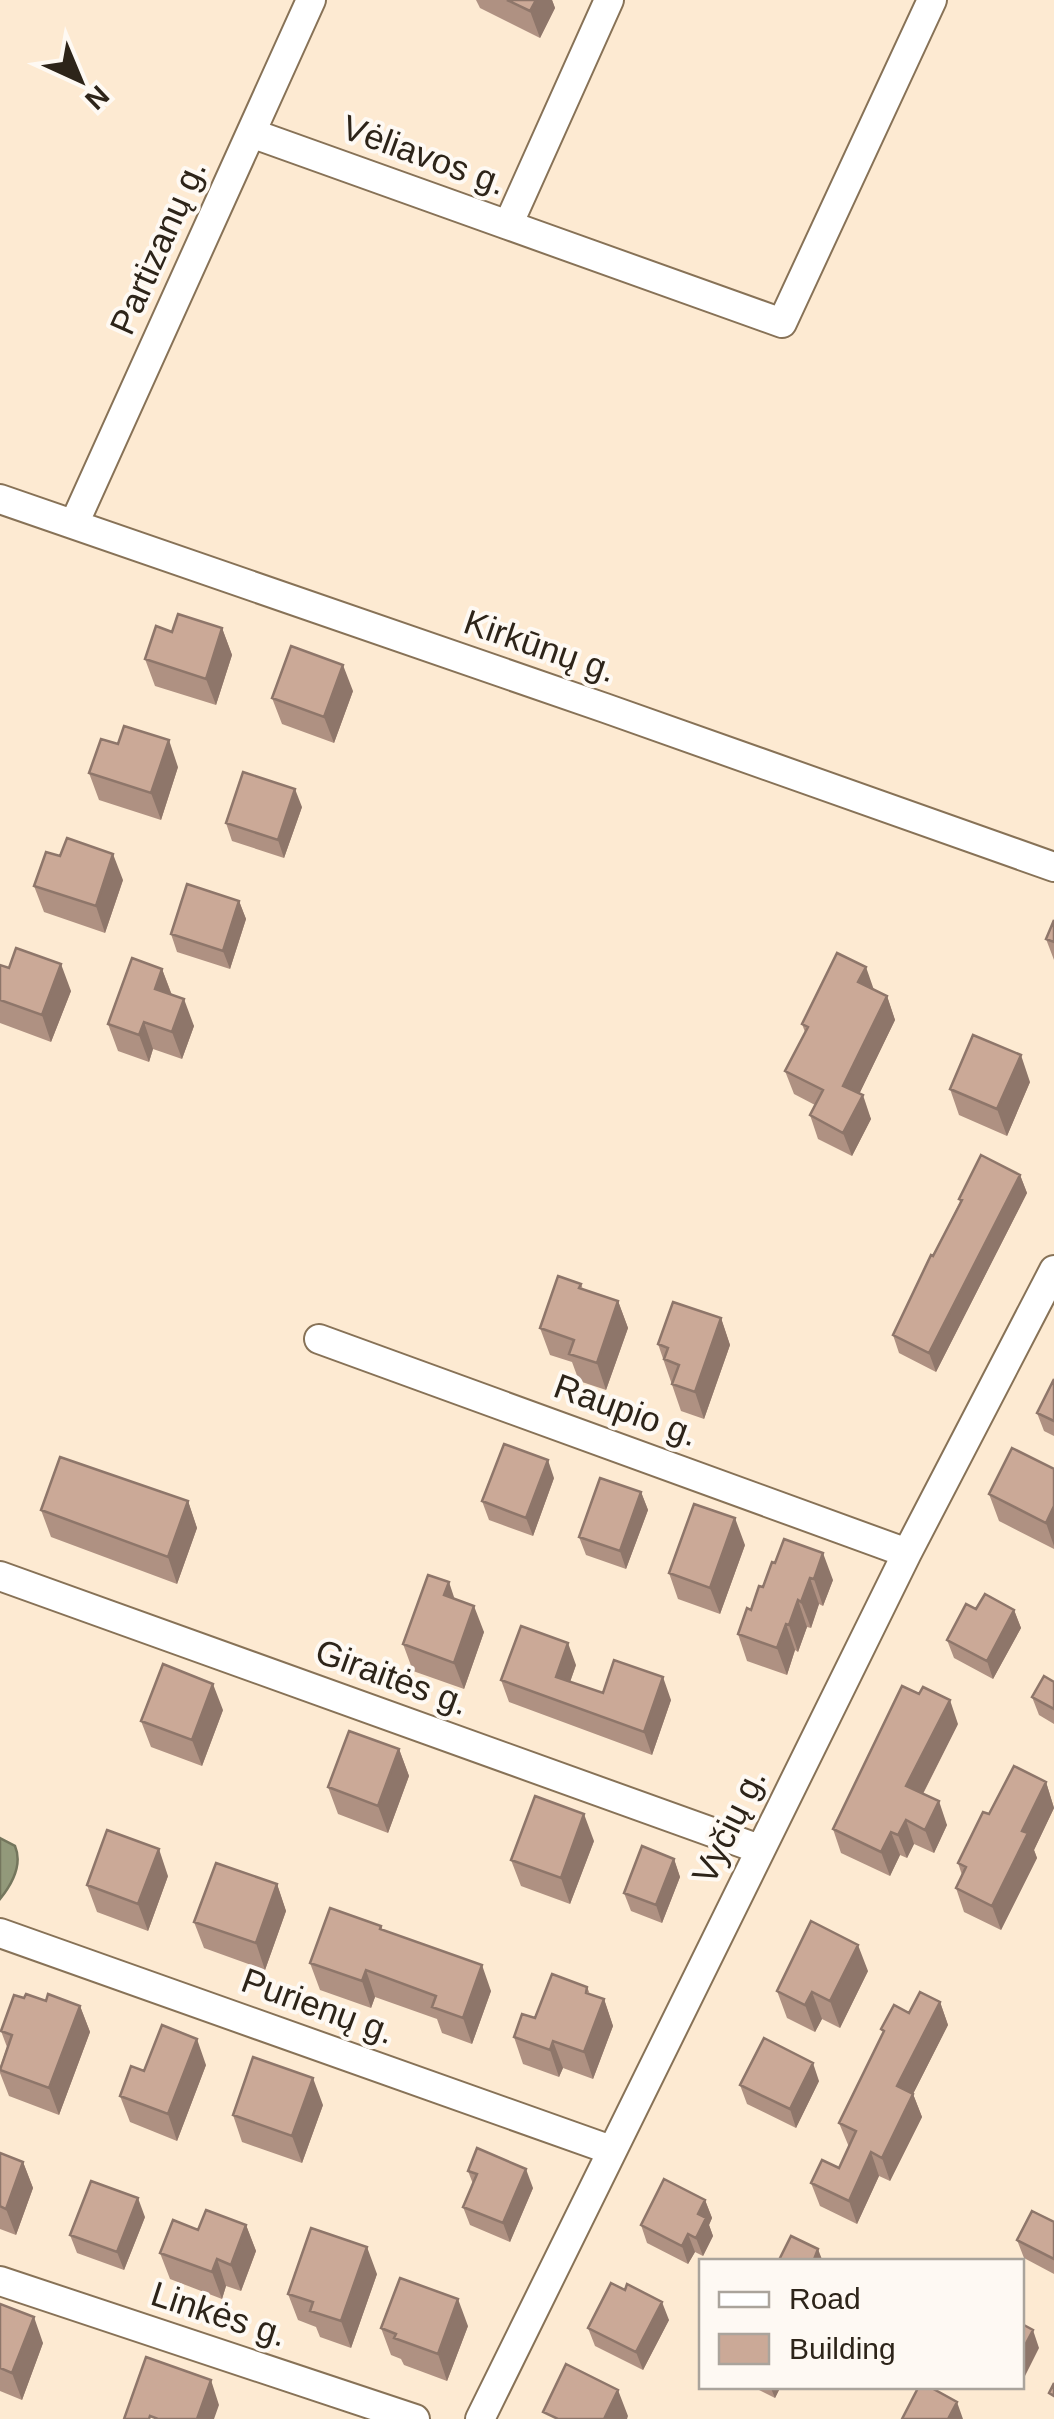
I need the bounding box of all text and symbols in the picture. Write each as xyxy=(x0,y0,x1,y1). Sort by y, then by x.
north arrow xyxy=(30,30,130,130)
text: N xyxy=(79,79,115,116)
street label: Vėliavos g. xyxy=(337,107,511,202)
street label: Partizanų g. xyxy=(102,154,213,340)
street label: Kirkūnų g. xyxy=(459,601,621,690)
street label: Raupio g. xyxy=(549,1366,703,1453)
street label: Giraitės g. xyxy=(311,1631,474,1722)
street label: Vyčių g. xyxy=(684,1762,773,1890)
street label: Purienų g. xyxy=(237,1960,400,2051)
legend xyxy=(699,2259,1024,2389)
street label: Linkės g. xyxy=(147,2273,292,2354)
text: Road xyxy=(789,2282,861,2315)
text: Building xyxy=(789,2332,896,2365)

